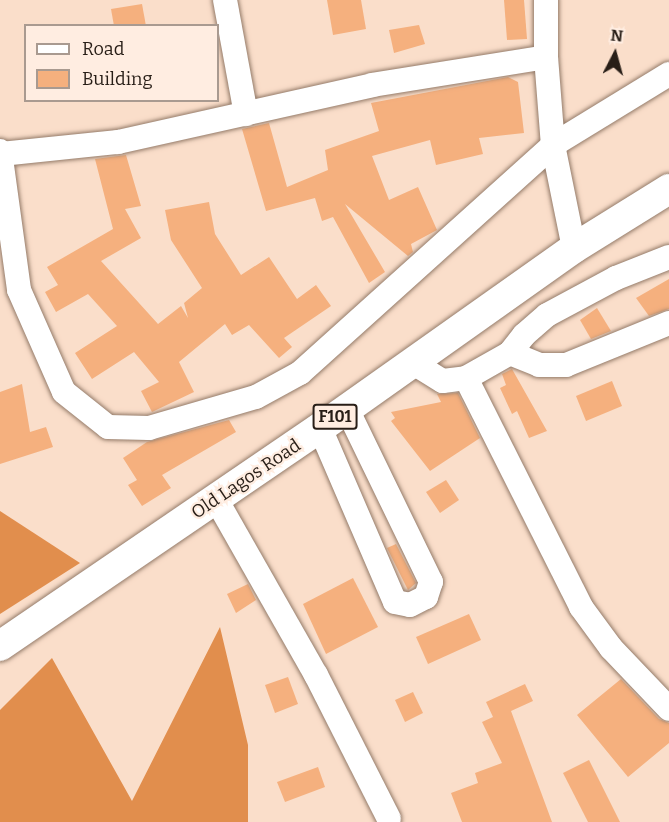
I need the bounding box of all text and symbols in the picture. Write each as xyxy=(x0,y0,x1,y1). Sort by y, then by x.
legend xyxy=(24,24,219,102)
north arrow xyxy=(585,24,645,84)
text: N xyxy=(610,26,624,46)
text: Road xyxy=(82,38,124,60)
text: Building xyxy=(82,68,153,90)
road number: F101 xyxy=(312,404,358,430)
street label: Old Lagos Road xyxy=(187,435,305,523)

